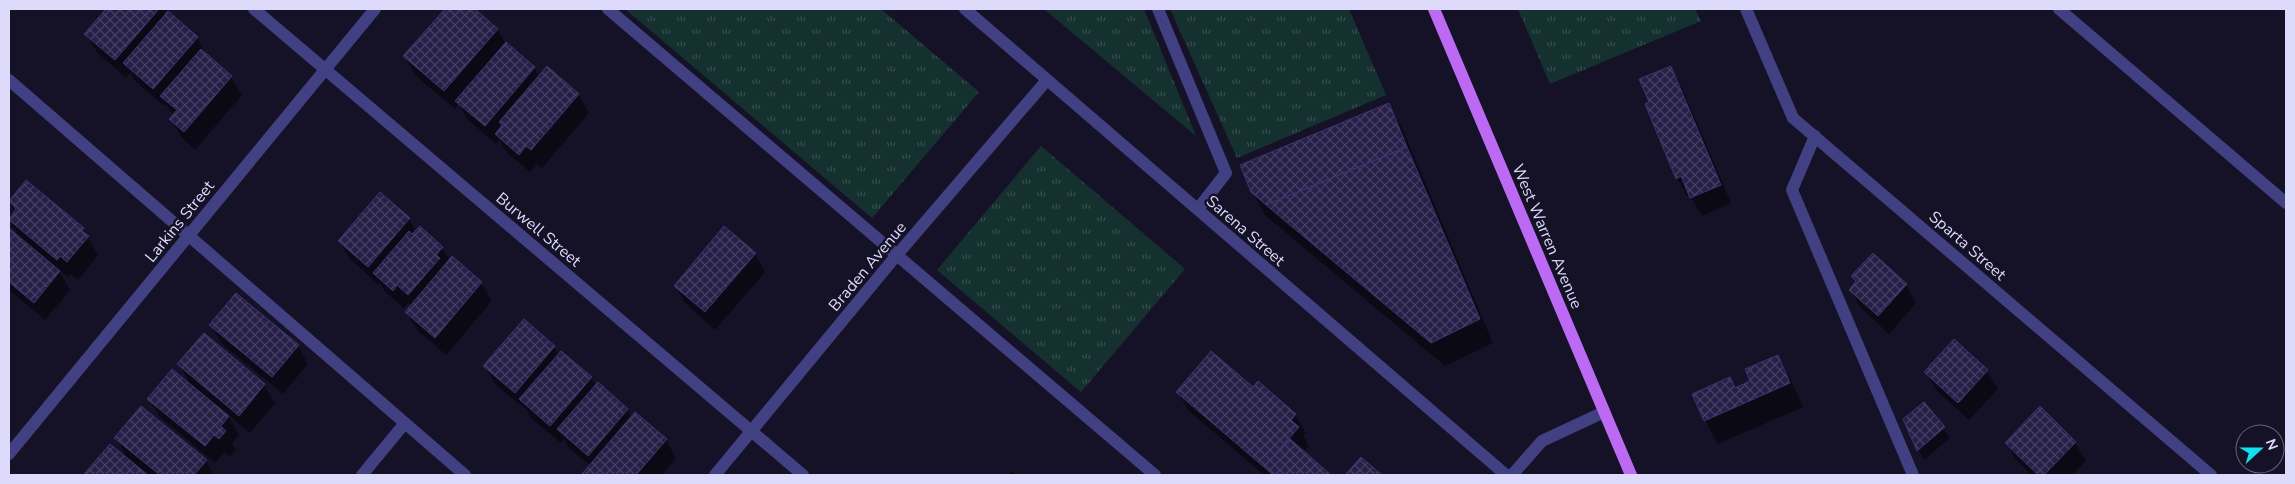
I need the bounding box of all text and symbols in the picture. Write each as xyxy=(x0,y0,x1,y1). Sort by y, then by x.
street label: West Warren Avenue xyxy=(1507,161,1588,312)
street label: Larkins Street xyxy=(140,176,220,267)
street label: Burwell Street xyxy=(491,188,586,272)
street label: Sarena Street xyxy=(1201,190,1290,271)
street label: Sparta Street xyxy=(1924,206,2011,286)
street label: Braden Avenue xyxy=(824,217,912,316)
north arrow xyxy=(2235,424,2285,474)
text: N xyxy=(2261,436,2282,453)

